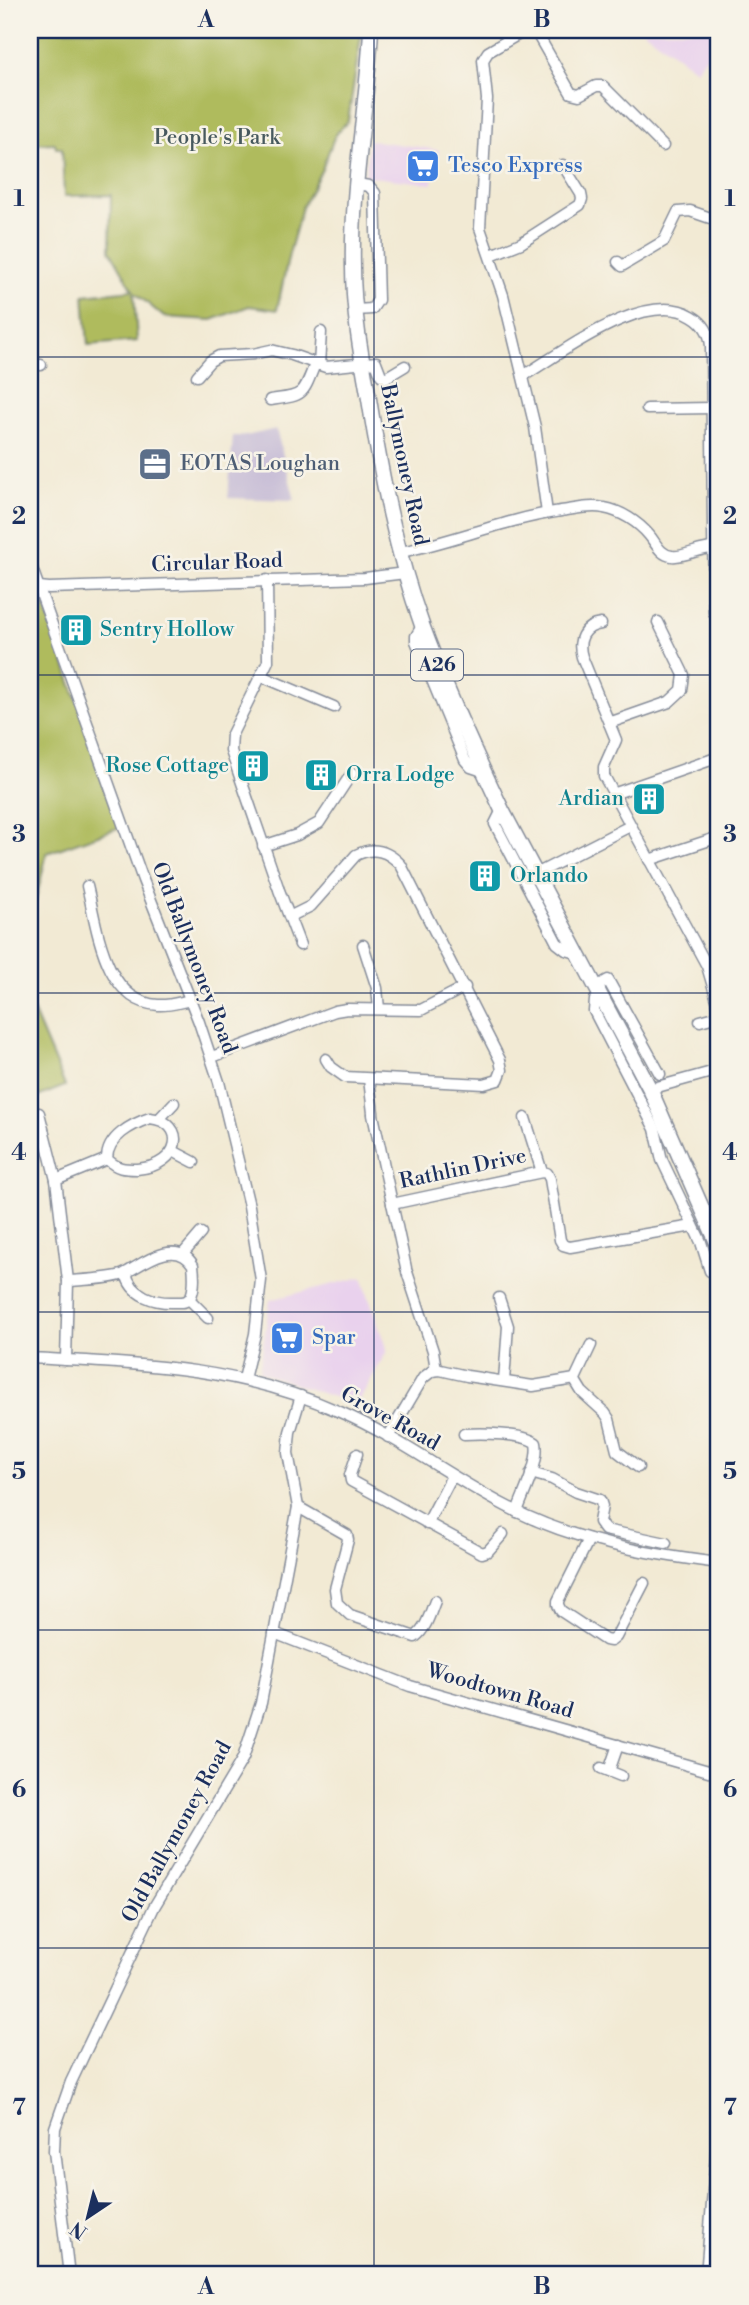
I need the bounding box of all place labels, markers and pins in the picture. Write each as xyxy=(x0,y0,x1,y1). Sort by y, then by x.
supermarket icon: Tesco Express xyxy=(404,147,442,185)
place label: Tesco Express xyxy=(448,153,583,179)
office icon: EOTAS Loughan xyxy=(136,445,174,483)
place label: EOTAS Loughan xyxy=(180,451,341,477)
building icon: Sentry Hollow xyxy=(57,611,95,649)
place label: Sentry Hollow xyxy=(100,617,234,643)
building icon: Rose Cottage xyxy=(234,747,272,785)
place label: Rose Cottage xyxy=(106,753,229,779)
building icon: Orra Lodge xyxy=(302,756,340,794)
place label: Orra Lodge xyxy=(346,762,455,788)
building icon: Ardian xyxy=(630,780,668,818)
place label: Ardian xyxy=(558,786,624,812)
building icon: Orlando xyxy=(466,857,504,895)
place label: Orlando xyxy=(510,863,588,889)
supermarket icon: Spar xyxy=(268,1319,306,1357)
place label: Spar xyxy=(312,1325,356,1351)

